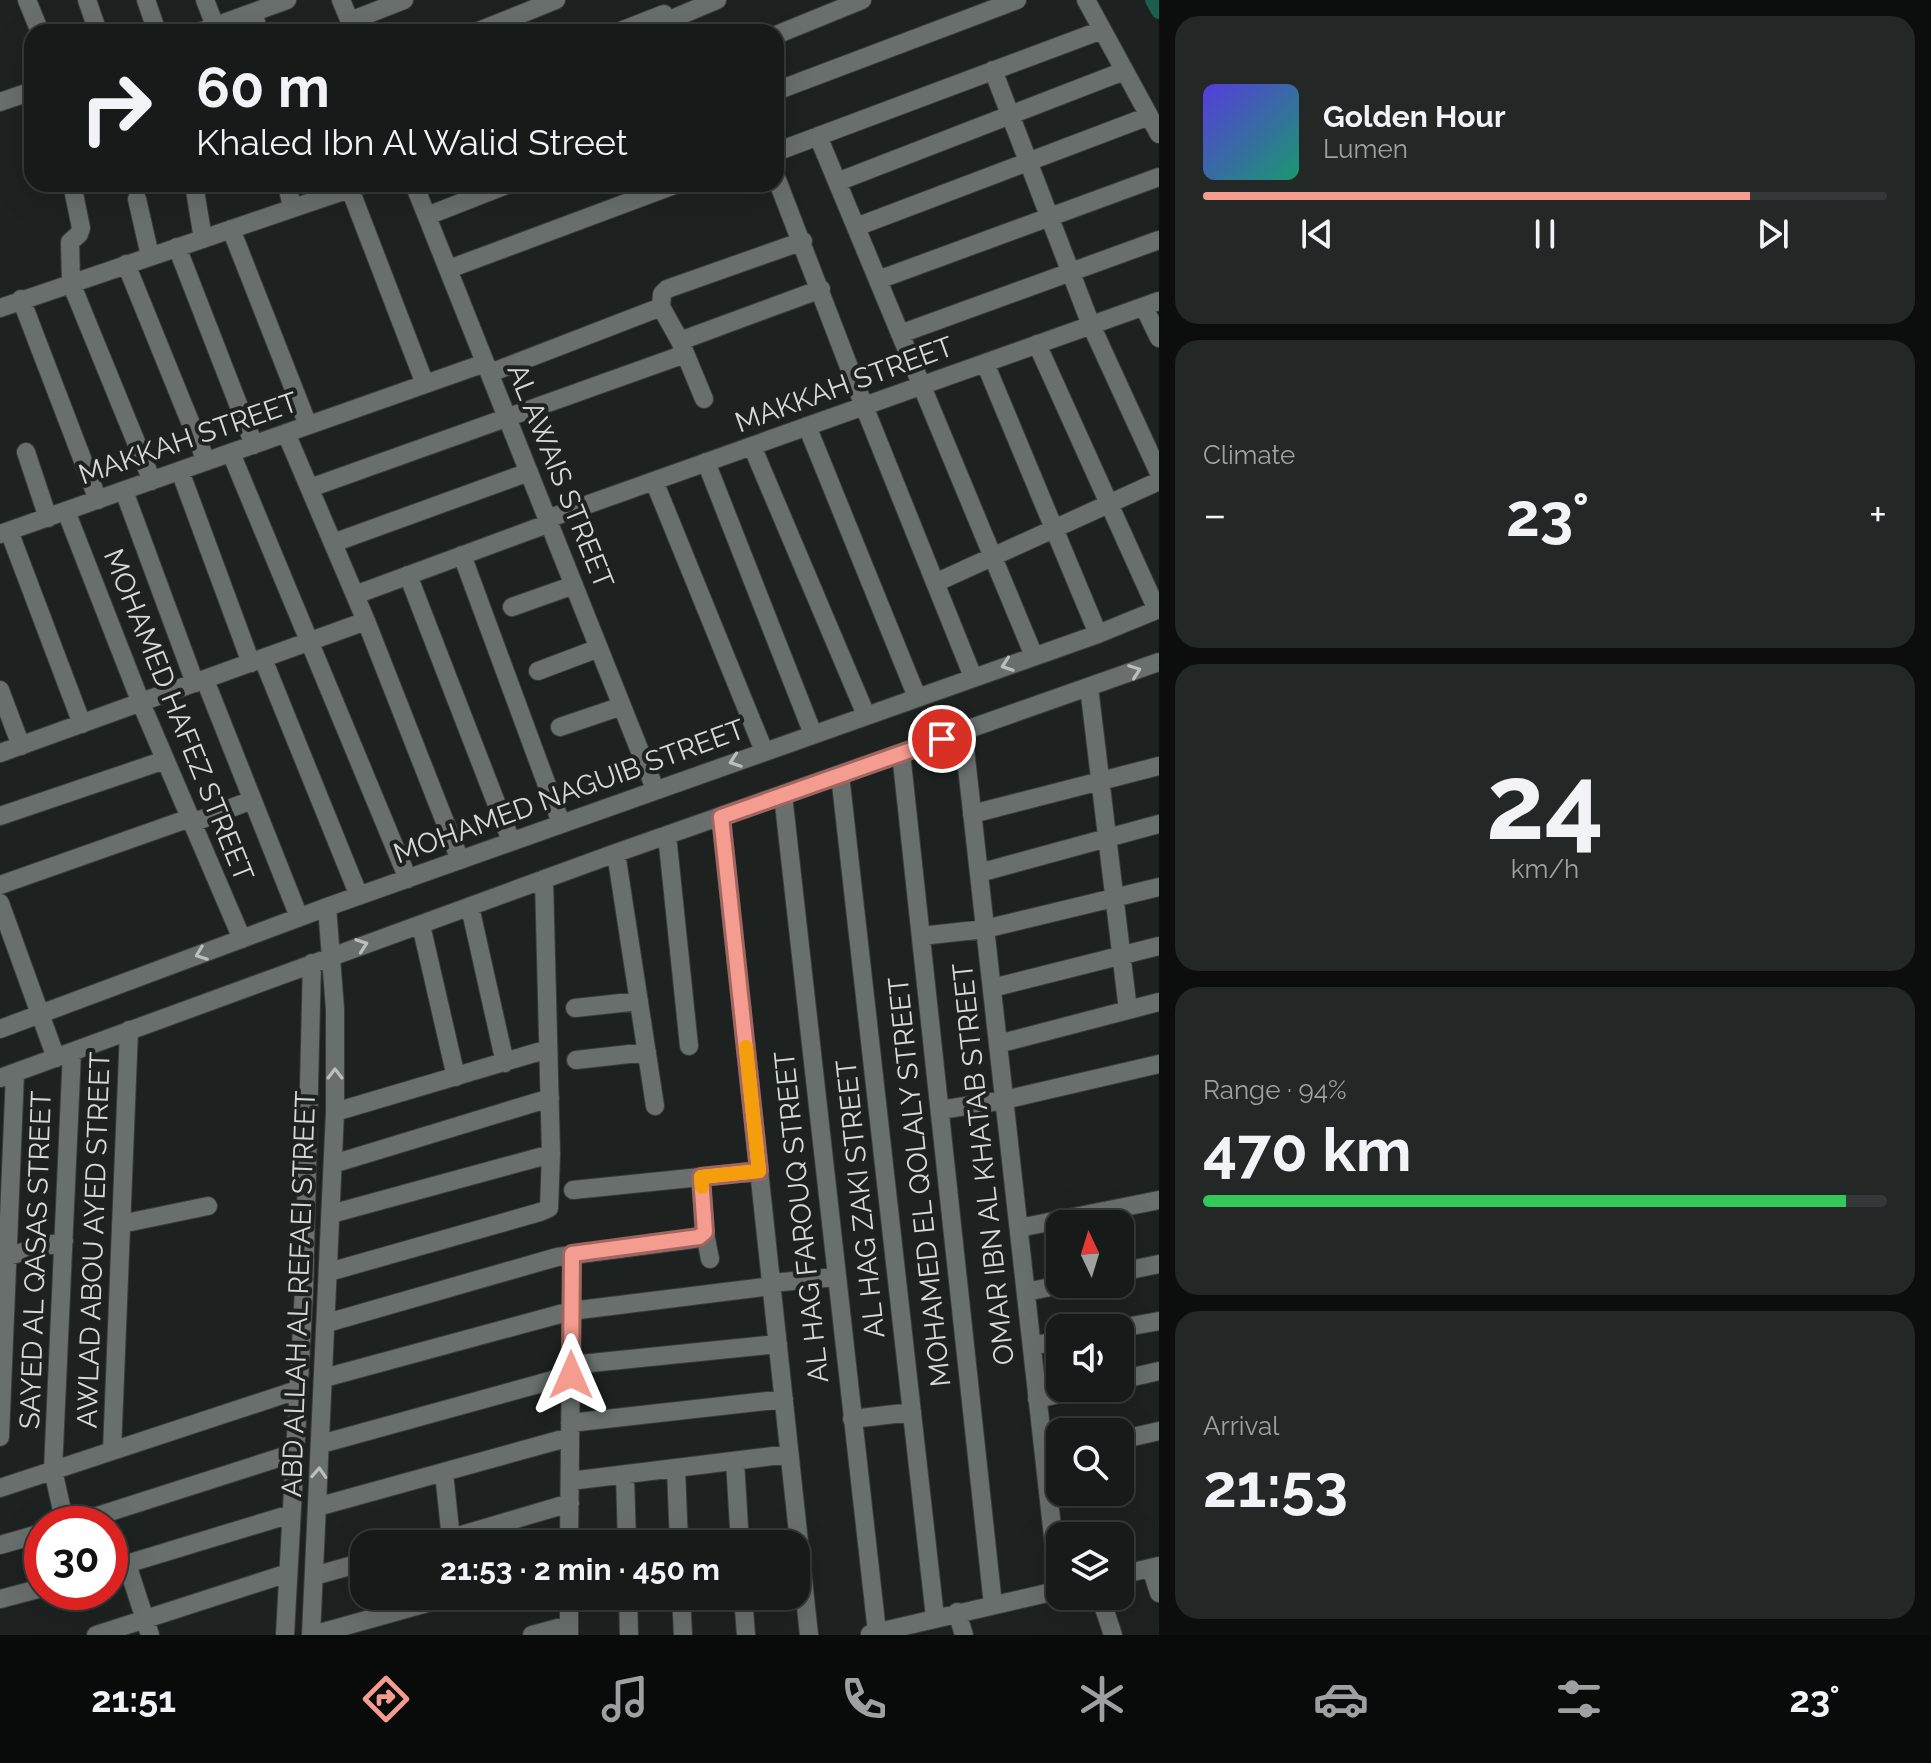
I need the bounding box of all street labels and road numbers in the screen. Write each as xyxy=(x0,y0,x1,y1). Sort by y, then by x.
street label: MAKKAH STREET xyxy=(731,330,958,439)
street label: AL AWAIS STREET xyxy=(500,359,621,593)
street label: MAKKAH STREET xyxy=(74,385,302,491)
street label: MOHAMED HAFEZ STREET xyxy=(97,544,260,886)
street label: MOHAMED NAGUIB STREET xyxy=(389,712,749,870)
street label: OMAR IBN AL KHATAB STREET xyxy=(946,961,1021,1367)
street label: MOHAMED EL QOLALY STREET xyxy=(882,975,957,1389)
street label: AL HAG FAROUQ STREET xyxy=(768,1049,835,1384)
street label: AWLAD ABOU AYED STREET xyxy=(70,1051,117,1429)
street label: AL HAG ZAKI STREET xyxy=(829,1058,892,1340)
street label: SAYED AL QASAS STREET xyxy=(13,1090,58,1430)
street label: ABD ALLAH AL REFAEI STREET xyxy=(275,1090,322,1498)

